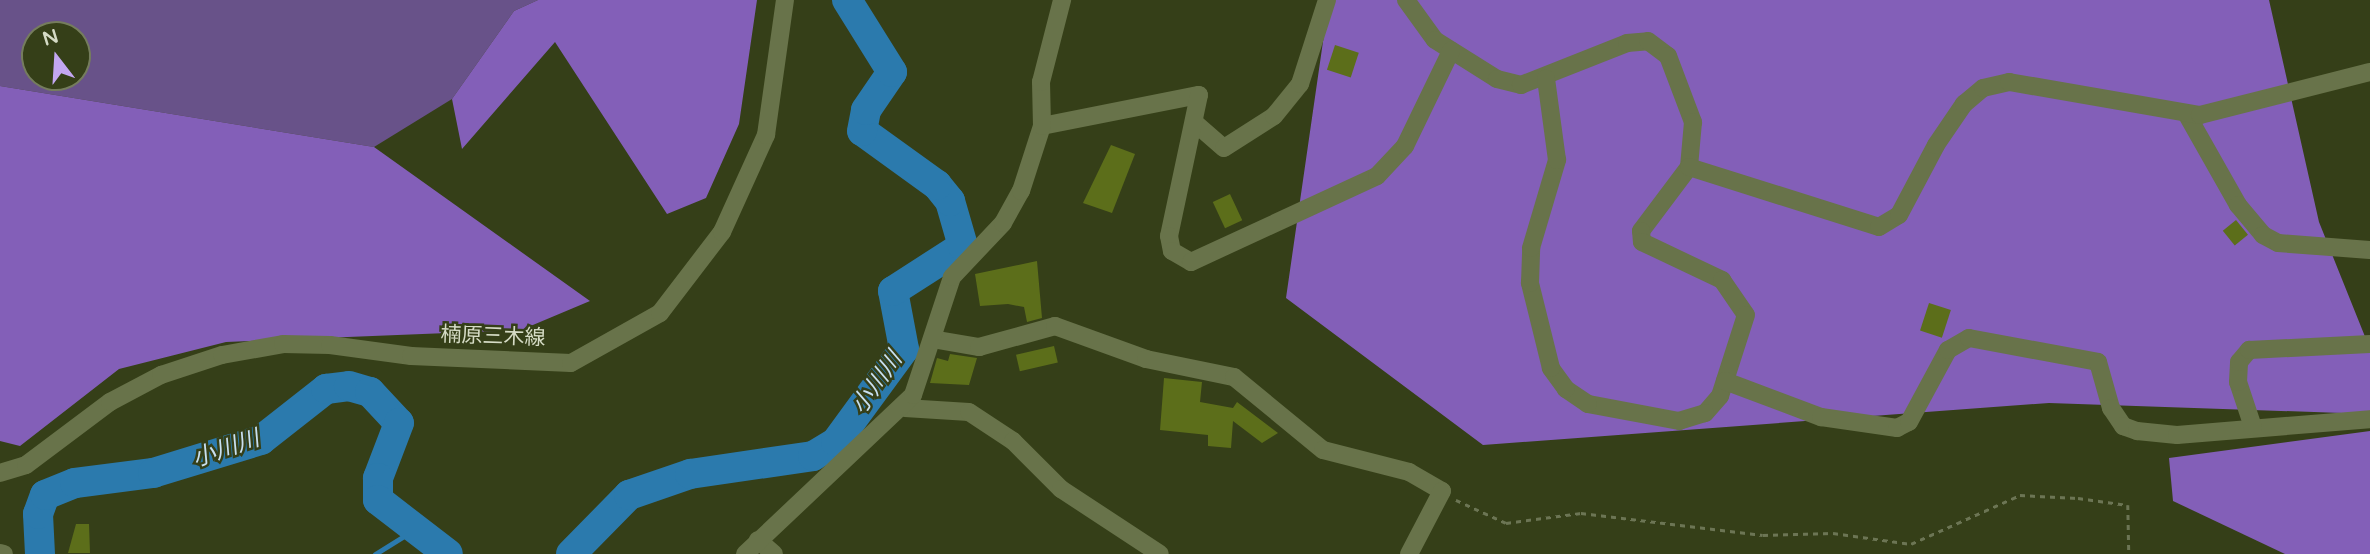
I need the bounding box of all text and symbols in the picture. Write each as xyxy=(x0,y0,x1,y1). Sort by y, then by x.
north arrow xyxy=(21,21,91,91)
text: N xyxy=(40,25,61,51)
street label: 楠原三木線 xyxy=(440,323,546,351)
water label: 小川川 xyxy=(846,347,908,419)
water label: 小川川 xyxy=(189,425,263,473)

